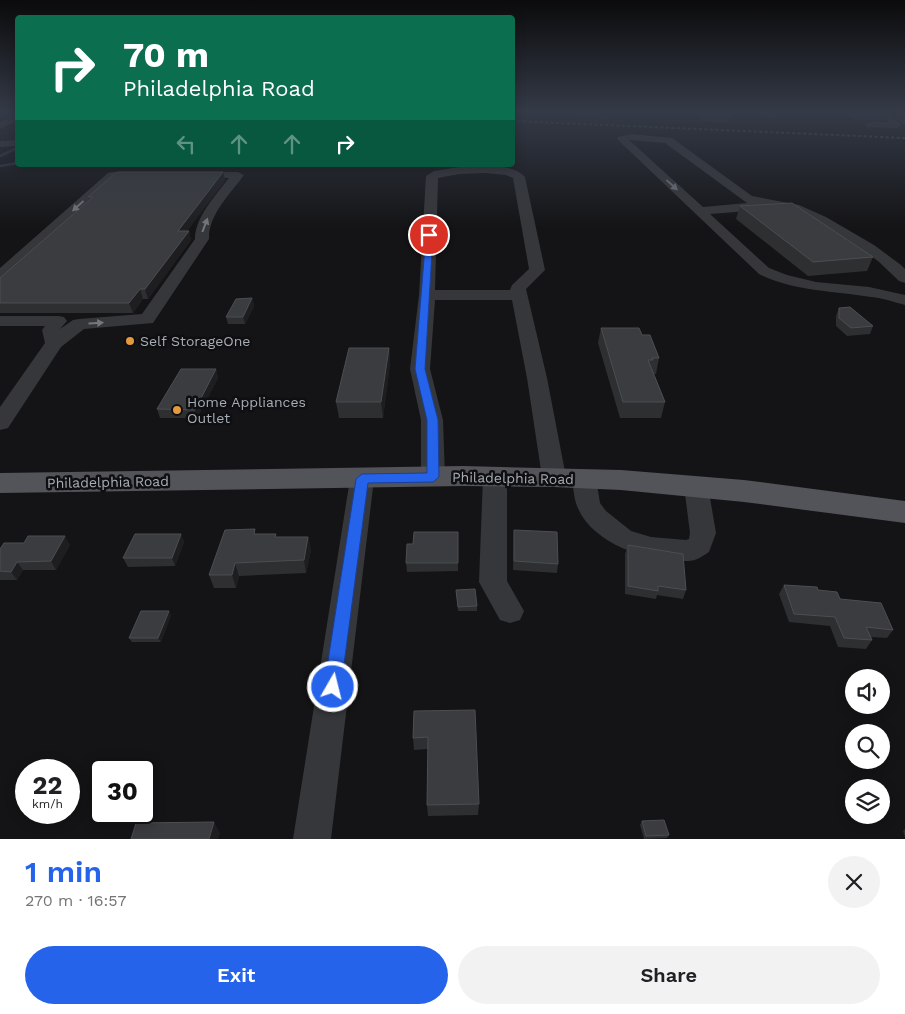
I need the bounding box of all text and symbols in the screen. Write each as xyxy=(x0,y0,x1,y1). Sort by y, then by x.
text: 70 m xyxy=(123,34,209,76)
icon: right xyxy=(40,35,105,100)
text: Philadelphia Road xyxy=(123,76,315,101)
icon: left xyxy=(172,130,200,158)
icon: ahead xyxy=(225,130,253,158)
icon: ahead xyxy=(278,130,306,158)
icon: right xyxy=(331,130,359,158)
one-way arrow xyxy=(665,179,677,191)
one-way arrow xyxy=(72,200,84,212)
pin xyxy=(408,214,450,256)
one-way arrow xyxy=(201,218,209,232)
icon: arrive xyxy=(415,221,443,249)
one-way arrow xyxy=(89,318,105,326)
place label: Self StorageOne xyxy=(140,333,250,349)
marker: Self StorageOne xyxy=(124,335,136,347)
place label: Home Appliances Outlet xyxy=(187,394,306,426)
marker: Home Appliances Outlet xyxy=(171,404,183,416)
street label: Philadelphia Road xyxy=(452,469,574,487)
street label: Philadelphia Road xyxy=(47,473,169,491)
position arrow xyxy=(306,660,358,712)
map controls xyxy=(845,669,890,824)
button: sound xyxy=(845,669,890,714)
button: search xyxy=(845,724,890,769)
speed limit sign: 30 xyxy=(90,759,155,824)
text: 22 xyxy=(33,771,62,800)
button: layers xyxy=(845,779,890,824)
text: km/h xyxy=(32,797,63,811)
text: 1 min xyxy=(25,854,102,889)
button: close xyxy=(828,856,880,908)
text: 270 m · 16:57 xyxy=(25,891,127,910)
button: Exit xyxy=(25,946,448,1004)
button: Share xyxy=(458,946,880,1004)

